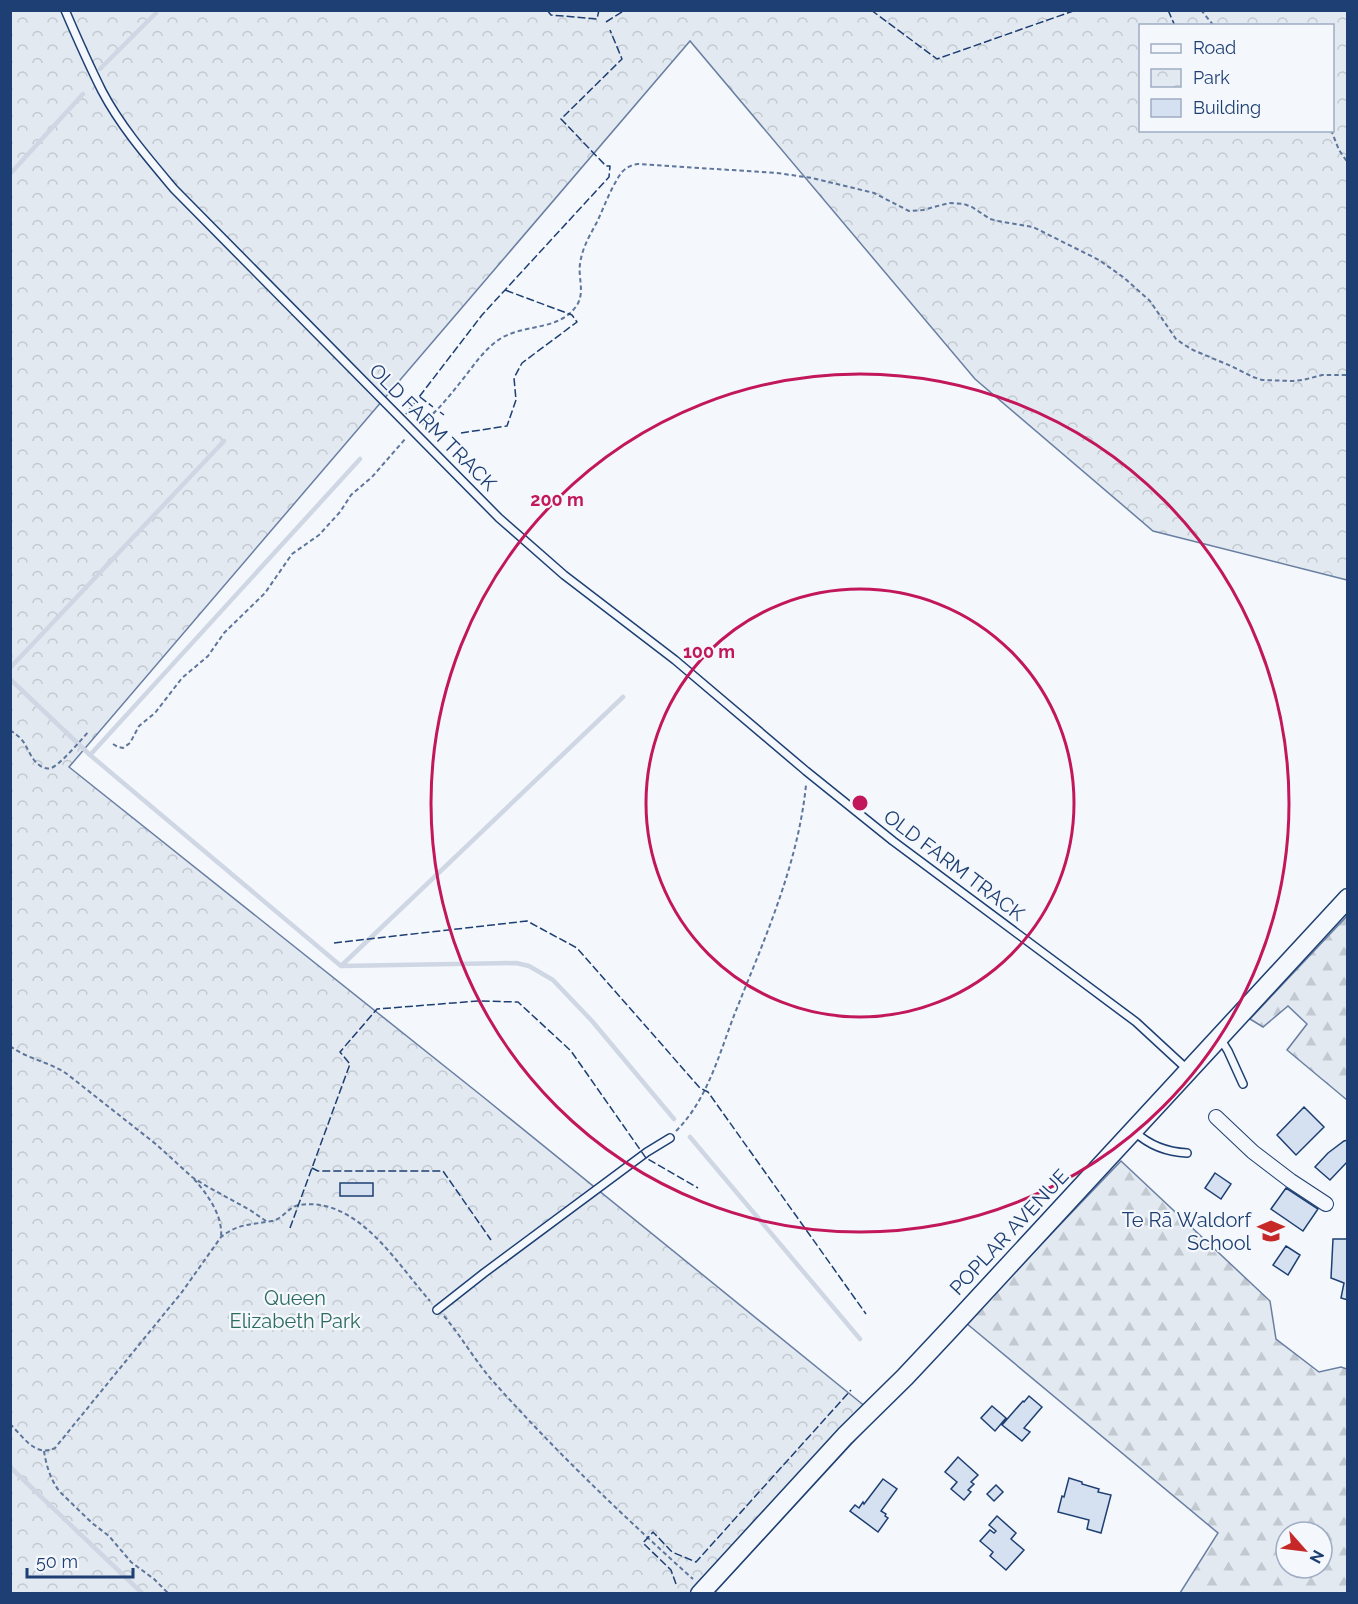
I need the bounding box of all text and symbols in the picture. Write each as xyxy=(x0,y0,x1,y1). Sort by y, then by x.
legend xyxy=(1139,24,1334,132)
text: Road xyxy=(1193,37,1236,58)
text: Park xyxy=(1193,67,1230,88)
text: Building xyxy=(1193,97,1261,118)
street label: OLD FARM TRACK xyxy=(364,358,502,496)
text: 200 m xyxy=(530,489,584,510)
text: 100 m xyxy=(683,641,735,662)
centre of rings xyxy=(850,793,870,813)
street label: OLD FARM TRACK xyxy=(879,804,1029,926)
street label: POPLAR AVENUE xyxy=(944,1164,1074,1300)
place label: Te Rā Waldorf School xyxy=(1122,1208,1252,1255)
school or university icon: Te Rā Waldorf School xyxy=(1256,1216,1286,1246)
park label: Queen Elizabeth Park xyxy=(229,1286,361,1333)
north arrow xyxy=(1274,1520,1334,1580)
scale bar xyxy=(27,1541,134,1579)
text: N xyxy=(1306,1547,1328,1567)
text: 50 m xyxy=(36,1551,78,1572)

